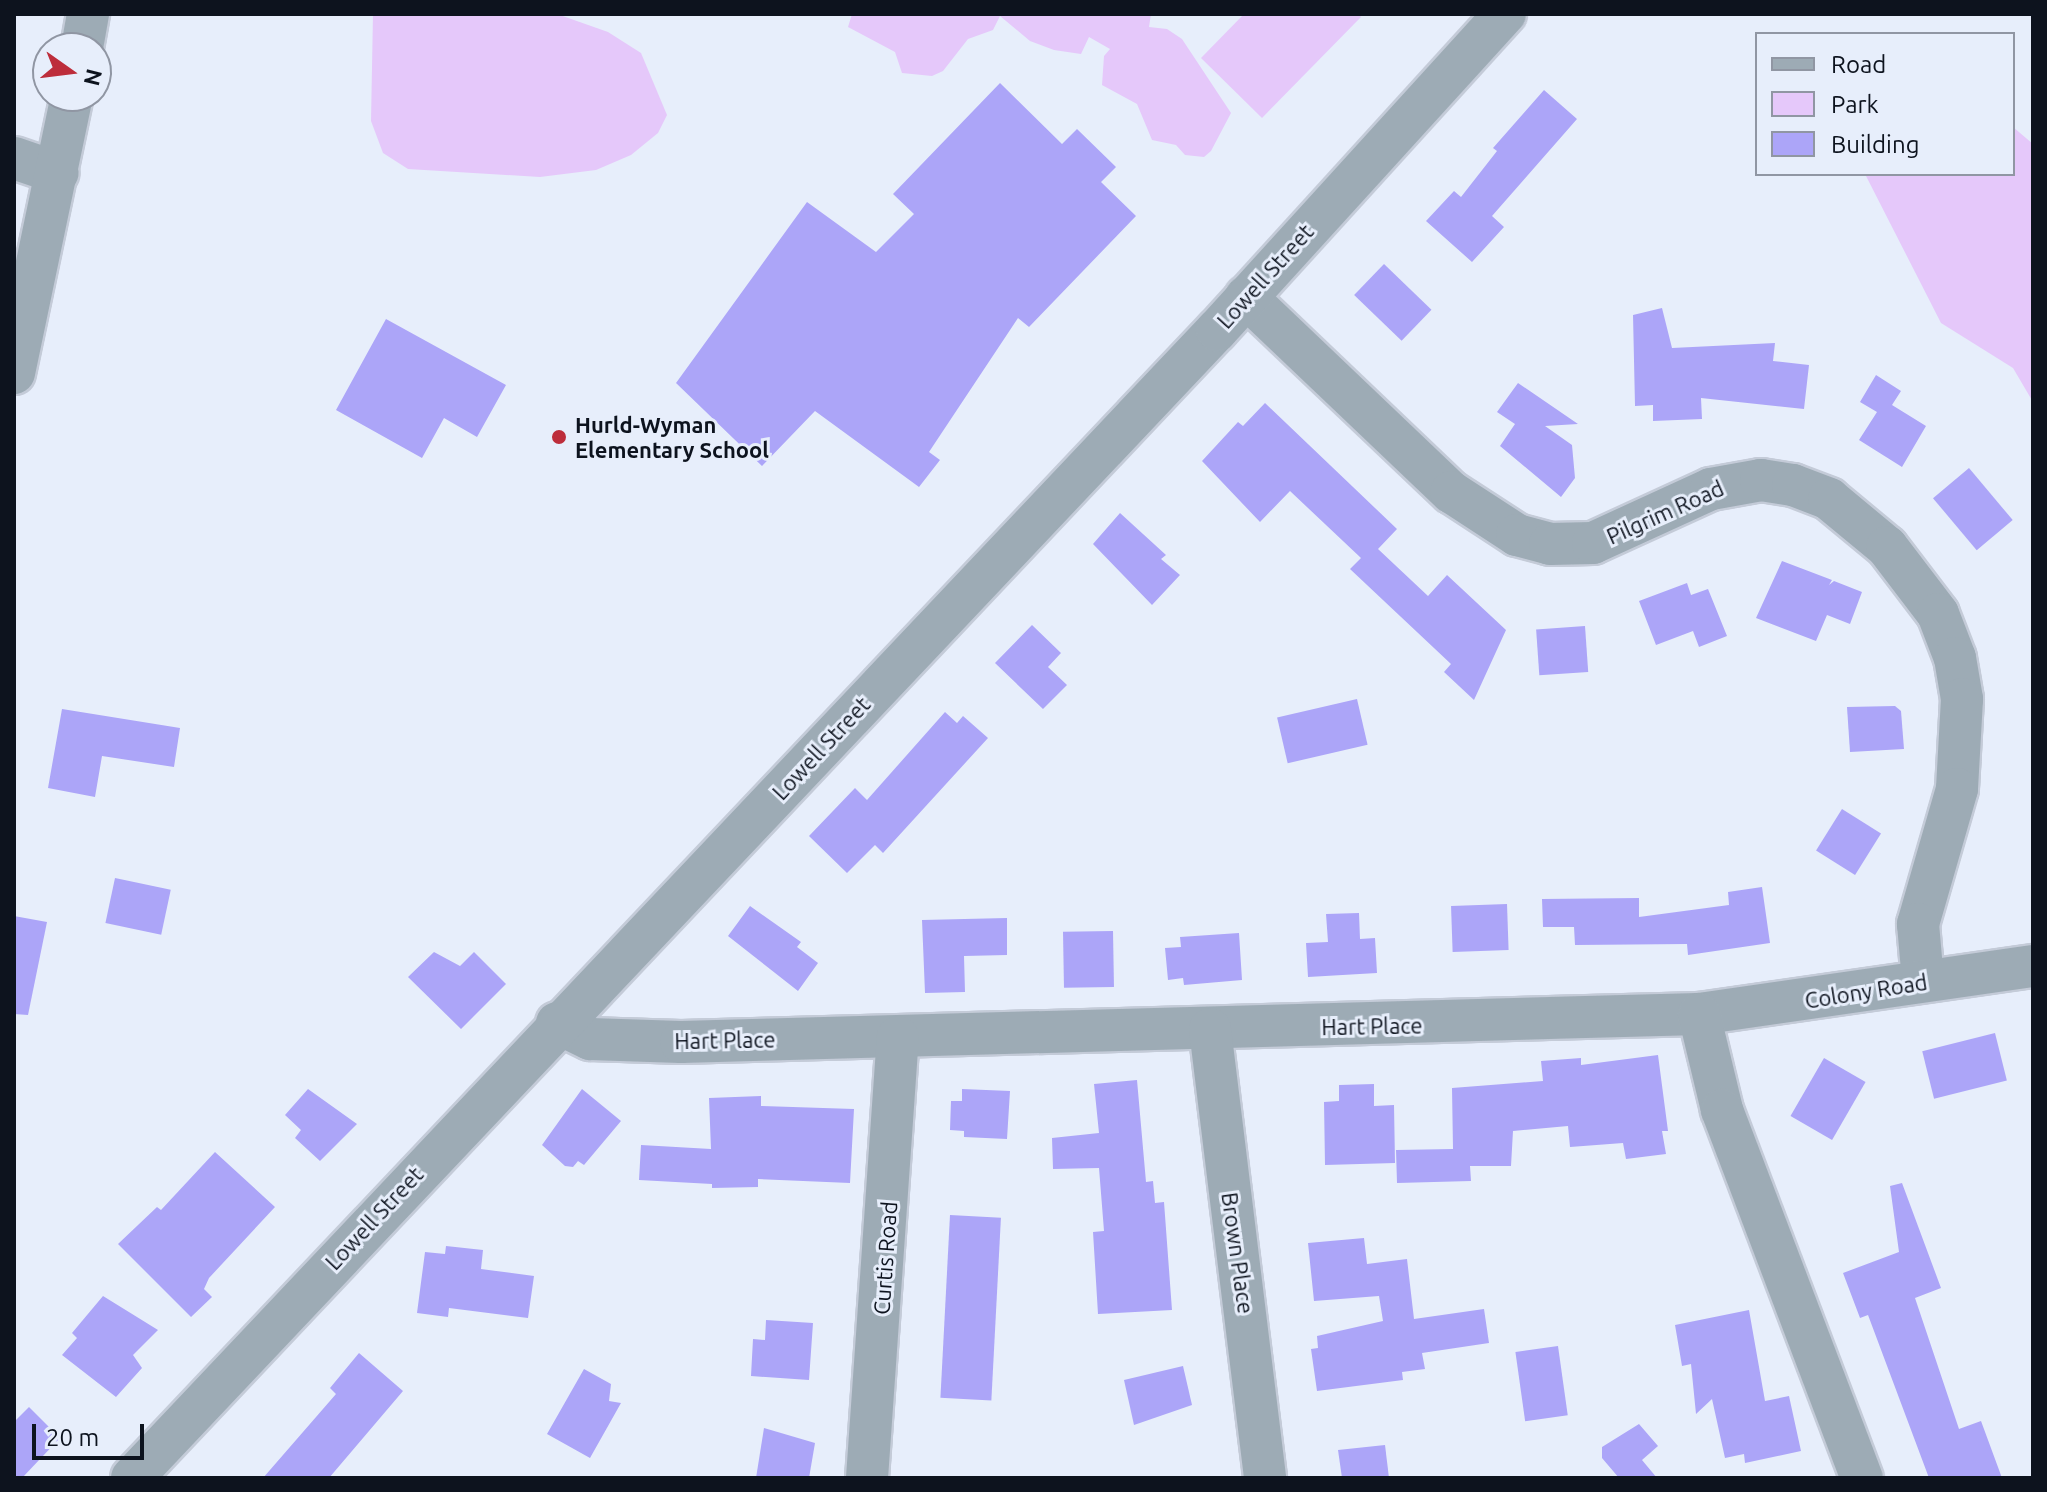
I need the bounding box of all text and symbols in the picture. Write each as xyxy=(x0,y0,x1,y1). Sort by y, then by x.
north arrow xyxy=(32,32,112,112)
legend xyxy=(1755,32,2015,176)
text: Road xyxy=(1831,51,1886,78)
text: N xyxy=(80,66,108,88)
text: Park xyxy=(1831,91,1879,118)
text: Building xyxy=(1831,131,1919,158)
street label: Lowell Street xyxy=(1211,218,1319,334)
place label: Hurld-Wyman Elementary School xyxy=(575,411,769,462)
marker: Hurld-Wyman Elementary School xyxy=(550,428,568,446)
street label: Pilgrim Road xyxy=(1602,474,1728,550)
street label: Lowell Street xyxy=(767,691,875,805)
street label: Colony Road xyxy=(1803,968,1929,1014)
street label: Hart Place xyxy=(1321,1012,1423,1040)
street label: Hart Place xyxy=(674,1026,776,1054)
street label: Lowell Street xyxy=(320,1161,428,1275)
street label: Brown Place xyxy=(1216,1191,1260,1315)
street label: Curtis Road xyxy=(868,1200,902,1316)
scale bar xyxy=(36,1408,148,1458)
text: 20 m xyxy=(46,1424,99,1451)

